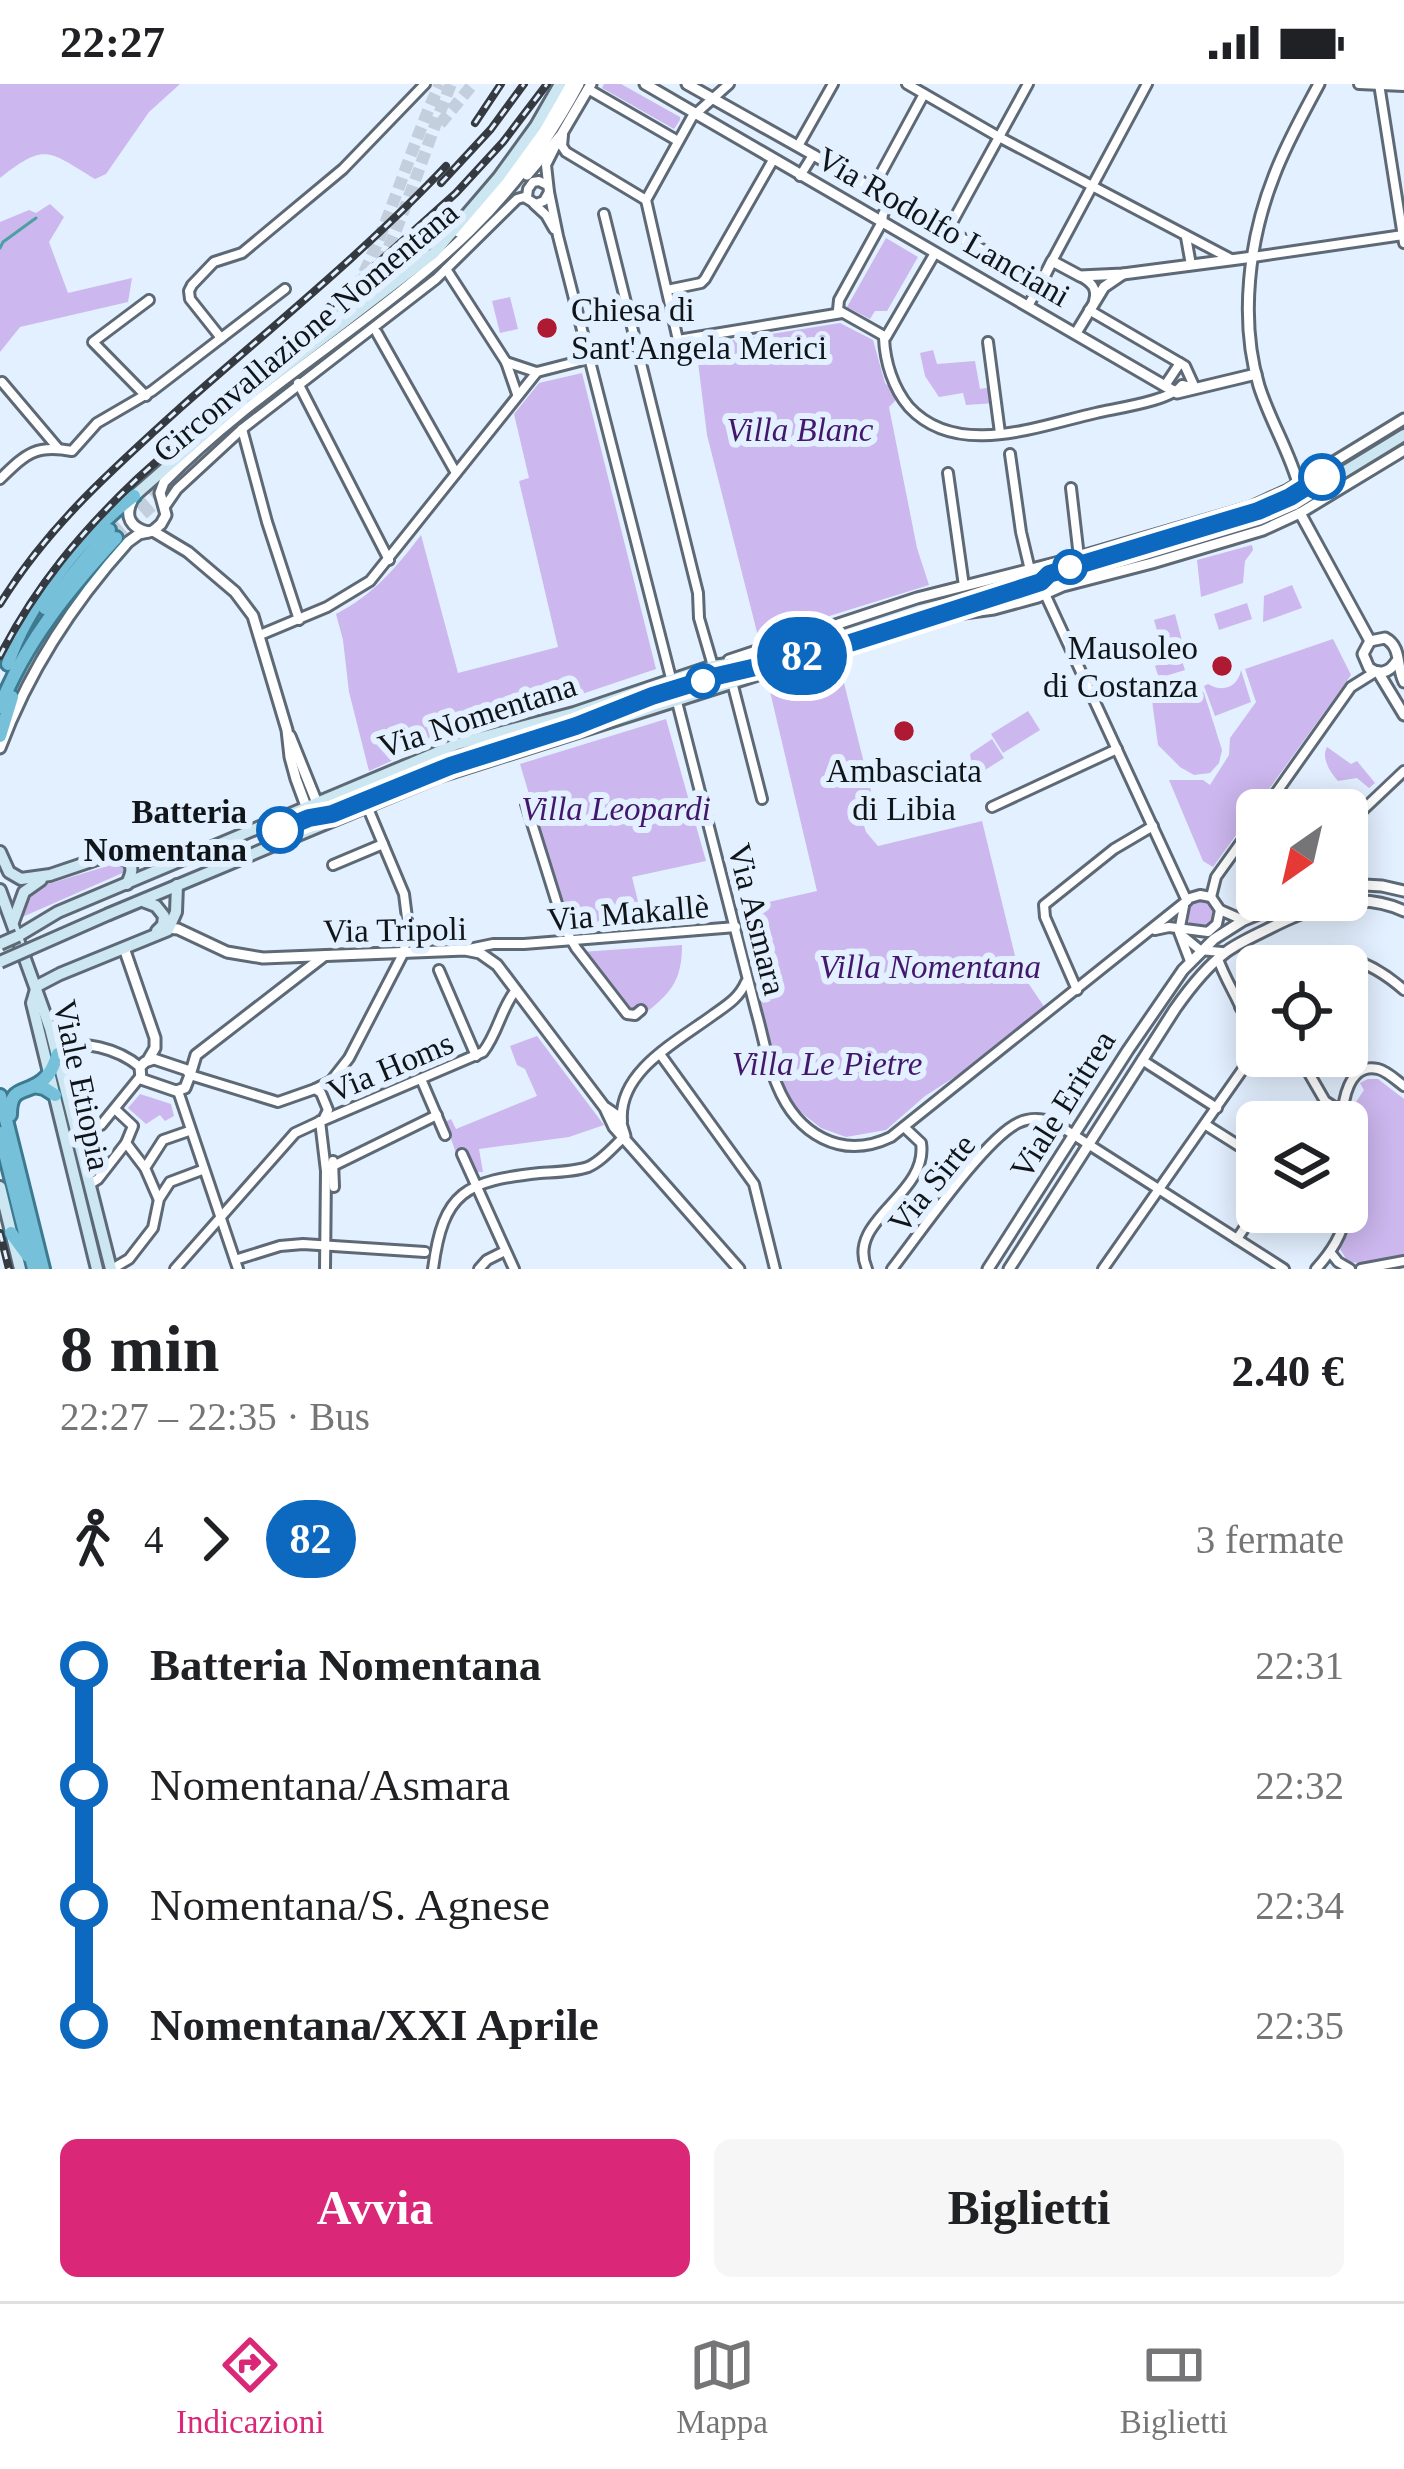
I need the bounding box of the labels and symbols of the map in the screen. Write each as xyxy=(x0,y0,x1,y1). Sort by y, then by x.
street label: Via Rodolfo Lanciani xyxy=(811,140,1076,314)
street label: Circonvallazione Nomentana xyxy=(146,194,465,470)
place label: Chiesa di Sant'Angela Merici xyxy=(571,292,827,366)
marker: Chiesa di Sant'Angela Merici xyxy=(534,315,560,341)
park label: Villa Blanc xyxy=(727,412,874,448)
unlabelled marker xyxy=(1300,455,1344,499)
unlabelled marker xyxy=(1054,551,1086,583)
line badge: 82 xyxy=(748,617,856,695)
place label: Mausoleo di Costanza xyxy=(1043,630,1198,704)
marker: Mausoleo di Costanza xyxy=(1209,653,1235,679)
unlabelled marker xyxy=(687,665,719,697)
street label: Via Nomentana xyxy=(374,667,581,765)
marker: Ambasciata di Libia xyxy=(891,718,917,744)
place label: Ambasciata di Libia xyxy=(826,753,982,827)
north arrow xyxy=(1236,789,1368,921)
park label: Villa Leopardi xyxy=(521,791,711,827)
place label: Batteria Nomentana xyxy=(84,794,247,868)
marker: Batteria Nomentana xyxy=(258,808,302,852)
street label: Via Asmara xyxy=(721,840,793,999)
street label: Via Makallè xyxy=(546,888,710,938)
street label: Via Tripoli xyxy=(323,911,467,949)
park label: Villa Nomentana xyxy=(819,949,1041,985)
street label: Viale Etiopia xyxy=(46,997,118,1174)
street label: Via Homs xyxy=(322,1024,459,1109)
street label: Viale Eritrea xyxy=(1003,1024,1123,1185)
park label: Villa Le Pietre xyxy=(732,1046,922,1082)
street label: Via Sirte xyxy=(881,1127,982,1240)

